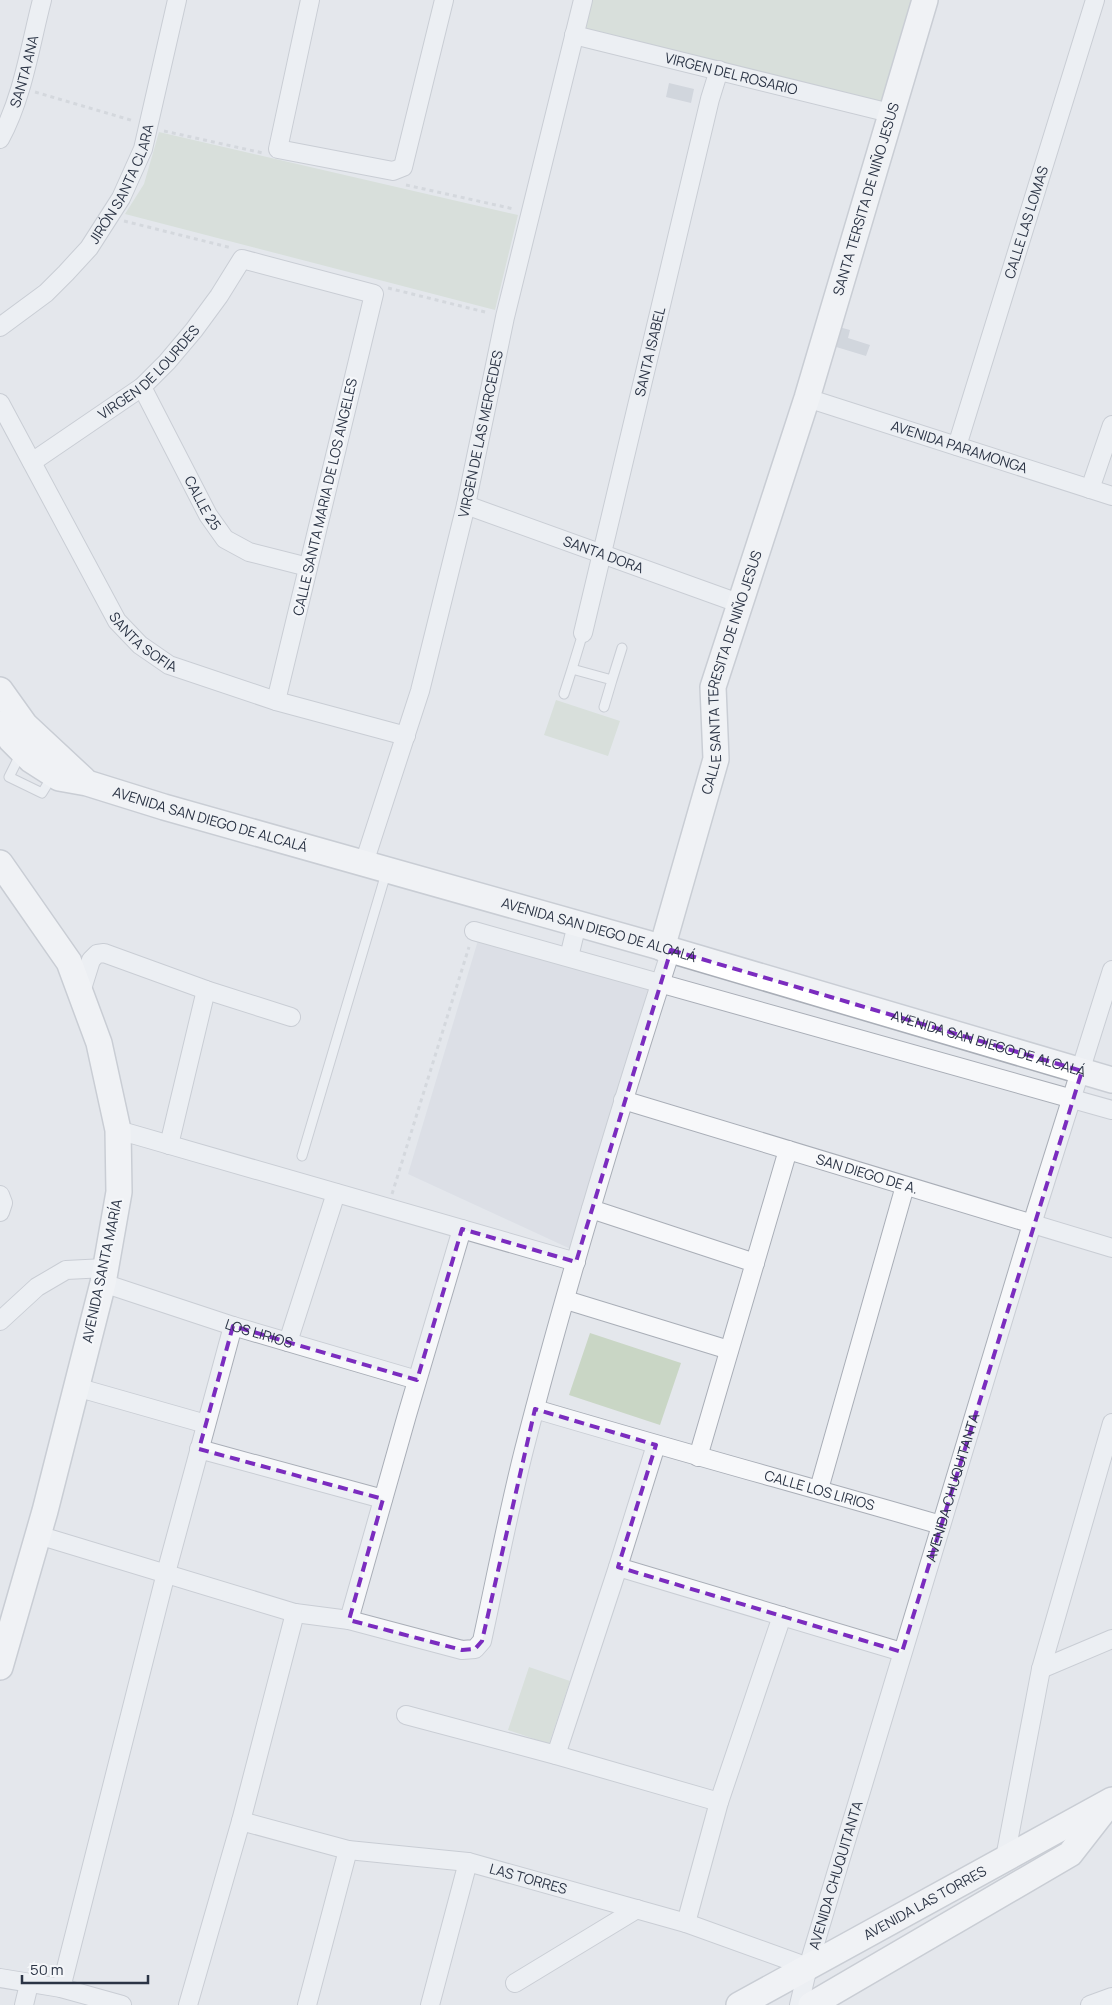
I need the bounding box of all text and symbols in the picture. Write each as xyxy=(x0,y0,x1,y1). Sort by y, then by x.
street label: SANTA ANA xyxy=(5,33,42,110)
street label: VIRGEN DEL ROSARIO xyxy=(663,48,800,99)
street label: SANTA TERSITA DE NIÑO JESUS xyxy=(828,100,903,298)
street label: JIRÓN SANTA CLARA xyxy=(84,122,157,247)
street label: CALLE LAS LOMAS xyxy=(999,163,1052,281)
street label: SANTA ISABEL xyxy=(630,305,669,398)
street label: VIRGEN DE LOURDES xyxy=(94,320,204,423)
street label: VIRGEN DE LAS MERCEDES xyxy=(453,348,507,519)
street label: CALLE SANTA MARIA DE LOS ANGELES xyxy=(288,376,361,618)
street label: AVENIDA PARAMONGA xyxy=(889,416,1030,477)
street label: CALLE 25 xyxy=(180,472,226,534)
street label: SANTA DORA xyxy=(561,531,646,577)
street label: CALLE SANTA TERESITA DE NIÑO JESUS xyxy=(696,547,766,796)
street label: SANTA SOFIA xyxy=(105,608,179,676)
street label: AVENIDA SAN DIEGO DE ALCALÁ xyxy=(111,782,310,856)
street label: AVENIDA SAN DIEGO DE ALCALÁ xyxy=(499,893,699,966)
street label: AVENIDA SAN DIEGO DE ALCALÁ xyxy=(889,1005,1088,1081)
street label: SAN DIEGO DE A. xyxy=(814,1149,921,1198)
street label: AVENIDA SANTA MARÍA xyxy=(77,1197,126,1344)
street label: LOS LIRIOS xyxy=(223,1314,296,1352)
street label: AVENIDA CHUQUITANTA xyxy=(921,1411,984,1564)
street label: CALLE LOS LIRIOS xyxy=(763,1465,877,1515)
street label: AVENIDA CHUQUITANTA xyxy=(804,1798,867,1952)
street label: LAS TORRES xyxy=(487,1858,570,1898)
street label: AVENIDA LAS TORRES xyxy=(860,1861,990,1944)
scale bar xyxy=(22,1952,149,1984)
text: 50 m xyxy=(30,1959,64,1980)

